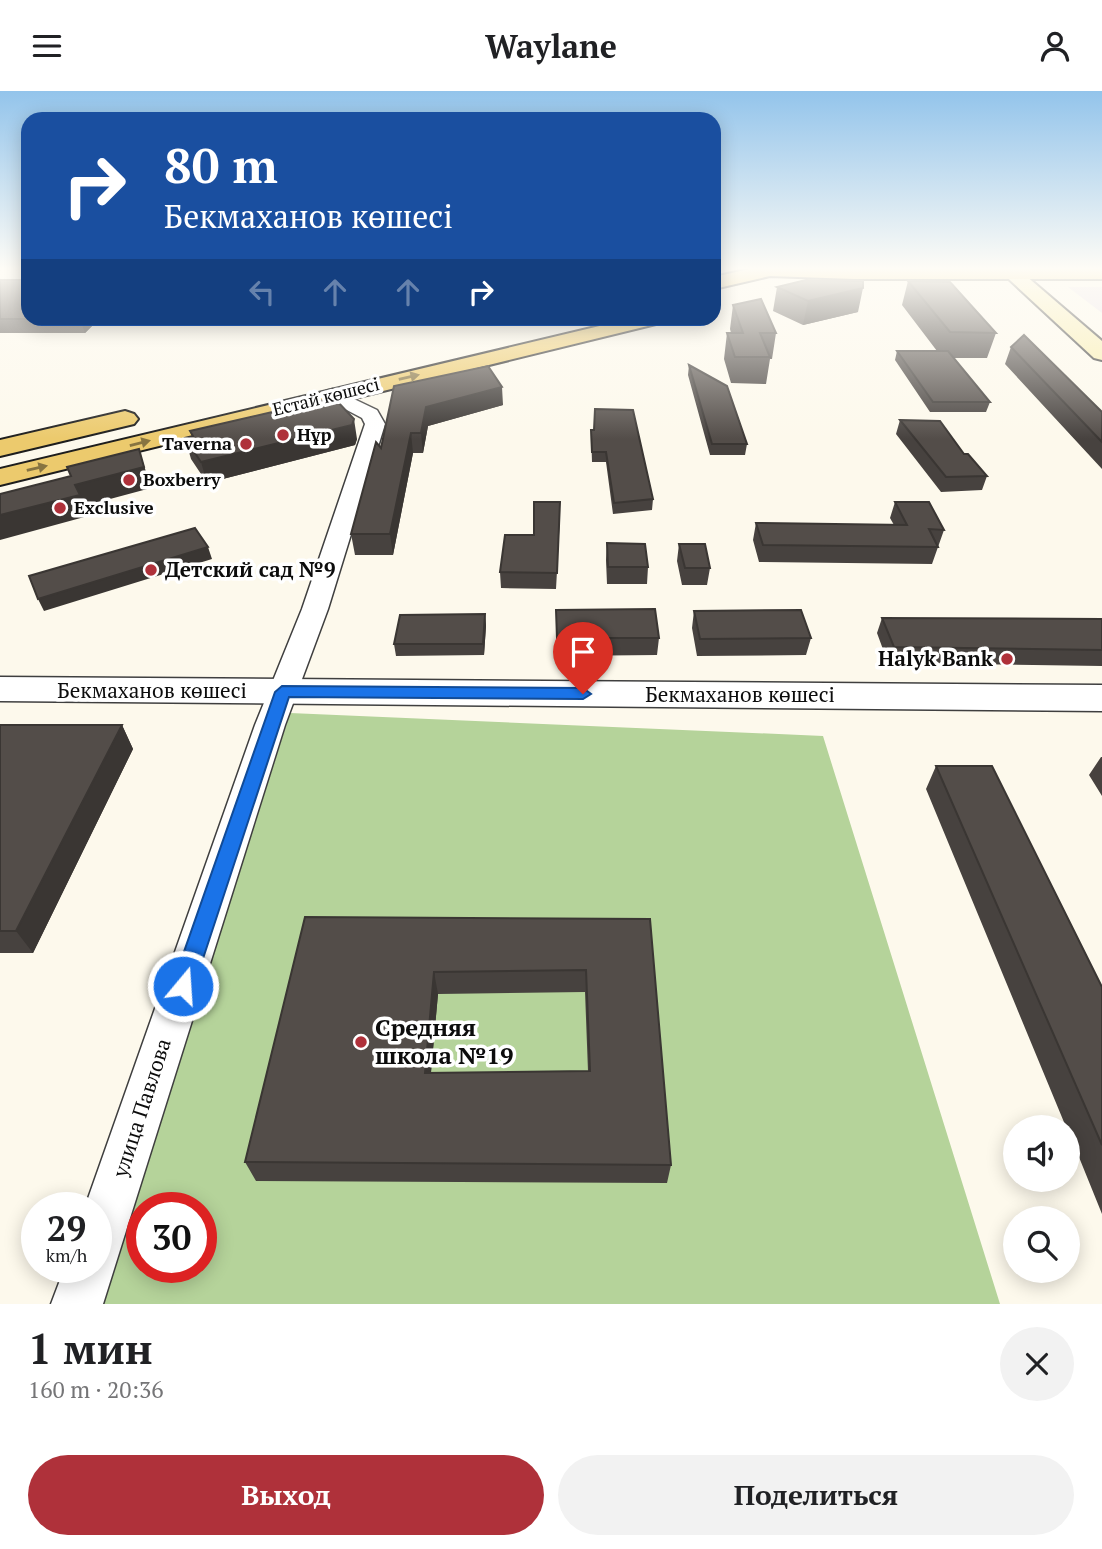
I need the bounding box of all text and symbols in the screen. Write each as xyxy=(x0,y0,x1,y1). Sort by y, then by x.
text: Waylane xyxy=(485,25,617,67)
icon: menu xyxy=(28,27,66,65)
icon: person xyxy=(1036,27,1074,65)
text: 80 m xyxy=(164,132,278,197)
icon: right xyxy=(49,140,140,231)
text: Бекмаханов көшесі xyxy=(164,195,453,237)
icon: left xyxy=(243,273,281,311)
icon: ahead xyxy=(316,273,354,311)
icon: ahead xyxy=(389,273,427,311)
icon: right xyxy=(462,273,500,311)
street label: Естай көшесі xyxy=(270,371,382,421)
one-way arrow xyxy=(398,371,420,382)
place label: Нұр xyxy=(297,422,332,446)
marker: Нұр xyxy=(275,427,291,443)
place label: Taverna xyxy=(162,431,232,455)
marker: Taverna xyxy=(238,436,254,452)
one-way arrow xyxy=(129,437,151,448)
one-way arrow xyxy=(26,462,48,473)
place label: Boxberry xyxy=(143,467,221,491)
marker: Boxberry xyxy=(121,472,137,488)
place label: Exclusive xyxy=(74,495,154,519)
marker: Exclusive xyxy=(52,500,68,516)
place label: Детский сад №9 xyxy=(165,555,336,583)
marker: Детский сад №9 xyxy=(143,562,159,578)
pin xyxy=(553,622,613,694)
icon: arrive xyxy=(564,633,602,671)
place label: Halyk Bank xyxy=(878,644,994,672)
marker: Halyk Bank xyxy=(999,651,1015,667)
street label: Бекмаханов көшесі xyxy=(57,676,247,704)
street label: Бекмаханов көшесі xyxy=(645,680,835,708)
position arrow xyxy=(146,949,220,1023)
place label: Средняя школа №19 xyxy=(375,1011,514,1071)
street label: улица Павлова xyxy=(105,1034,177,1182)
marker: Средняя школа №19 xyxy=(353,1034,369,1050)
map controls xyxy=(1003,1115,1080,1283)
button: sound xyxy=(1003,1115,1080,1192)
speed limit sign: 30 xyxy=(126,1192,217,1283)
text: 29 xyxy=(47,1205,86,1251)
button: search xyxy=(1003,1206,1080,1283)
text: km/h xyxy=(46,1243,87,1267)
text: 1 мин xyxy=(28,1320,153,1376)
button: close xyxy=(1000,1327,1074,1401)
text: 160 m · 20:36 xyxy=(28,1374,163,1405)
button: Выход xyxy=(28,1455,544,1535)
button: Поделиться xyxy=(558,1455,1074,1535)

